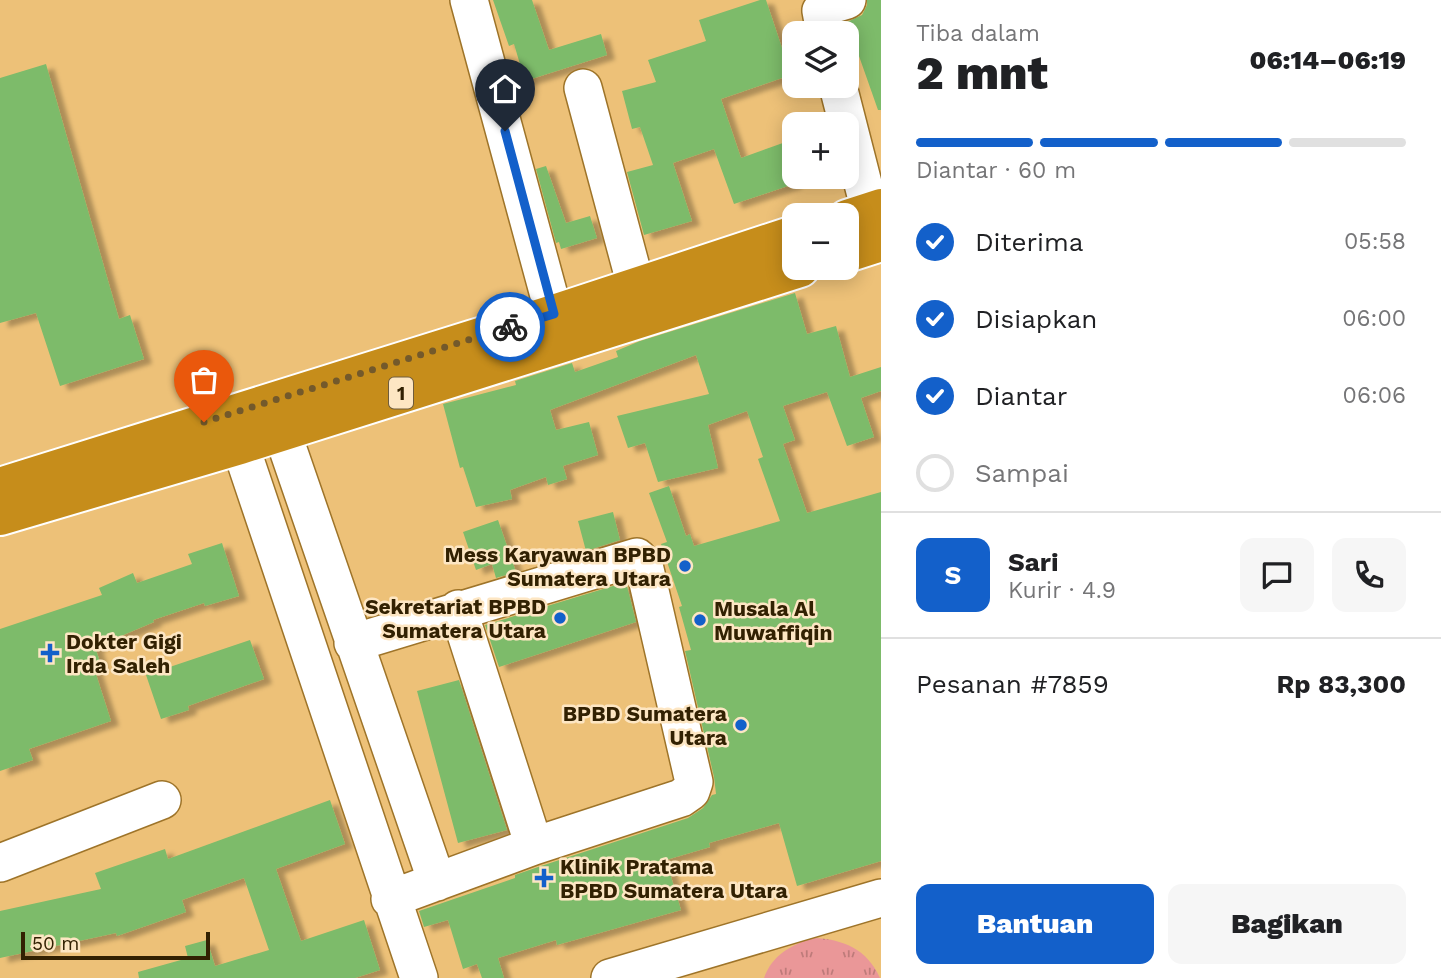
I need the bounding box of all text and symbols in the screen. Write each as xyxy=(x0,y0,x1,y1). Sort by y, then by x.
text: Tiba dalam xyxy=(916,20,1040,47)
map controls xyxy=(782,21,859,280)
button: layers xyxy=(782,21,859,98)
text: 06:14–06:19 xyxy=(1250,45,1406,75)
text: 2 mnt xyxy=(916,46,1048,100)
pin xyxy=(475,59,535,131)
icon: home xyxy=(486,70,524,108)
button: + xyxy=(782,112,859,189)
text: Diantar · 60 m xyxy=(916,157,1076,184)
button: − xyxy=(782,203,859,280)
icon: check xyxy=(916,223,954,261)
text: Diterima xyxy=(975,227,1083,257)
text: 05:58 xyxy=(1344,228,1406,255)
courier xyxy=(475,292,545,362)
icon: check xyxy=(916,300,954,338)
text: Disiapkan xyxy=(975,304,1097,334)
text: 06:00 xyxy=(1342,305,1406,332)
icon: bike xyxy=(491,308,529,346)
pin xyxy=(174,350,234,422)
icon: bag xyxy=(185,361,223,399)
icon: check xyxy=(916,377,954,415)
road number: 1 xyxy=(389,378,413,408)
text: Diantar xyxy=(975,381,1067,411)
text: 06:06 xyxy=(1343,382,1406,409)
text: Sampai xyxy=(975,458,1069,488)
button: chat xyxy=(1240,538,1314,612)
button: phone xyxy=(1332,538,1406,612)
place label: Mess Karyawan BPBD Sumatera Utara xyxy=(445,542,672,591)
text: Sari xyxy=(1008,547,1058,577)
marker: Mess Karyawan BPBD Sumatera Utara xyxy=(677,558,693,574)
text: S xyxy=(945,560,961,590)
text: Kurir · 4.9 xyxy=(1008,577,1116,604)
place label: Sekretariat BPBD Sumatera Utara xyxy=(365,594,547,643)
place label: Musala Al Muwaffiqin xyxy=(714,596,833,645)
marker: Sekretariat BPBD Sumatera Utara xyxy=(552,610,568,626)
marker: Musala Al Muwaffiqin xyxy=(692,612,708,628)
place label: Dokter Gigi Irda Saleh xyxy=(66,629,182,678)
marker: Dokter Gigi Irda Saleh xyxy=(40,643,60,663)
text: Pesanan #7859 xyxy=(916,669,1109,699)
text: Rp 83,300 xyxy=(1276,669,1406,699)
place label: BPBD Sumatera Utara xyxy=(563,701,728,750)
marker: BPBD Sumatera Utara xyxy=(733,717,749,733)
place label: Klinik Pratama BPBD Sumatera Utara xyxy=(560,854,788,903)
marker: Klinik Pratama BPBD Sumatera Utara xyxy=(534,868,554,888)
button: Bantuan xyxy=(916,884,1154,964)
button: Bagikan xyxy=(1168,884,1406,964)
scale bar xyxy=(21,929,210,961)
text: 50 m xyxy=(32,932,79,955)

